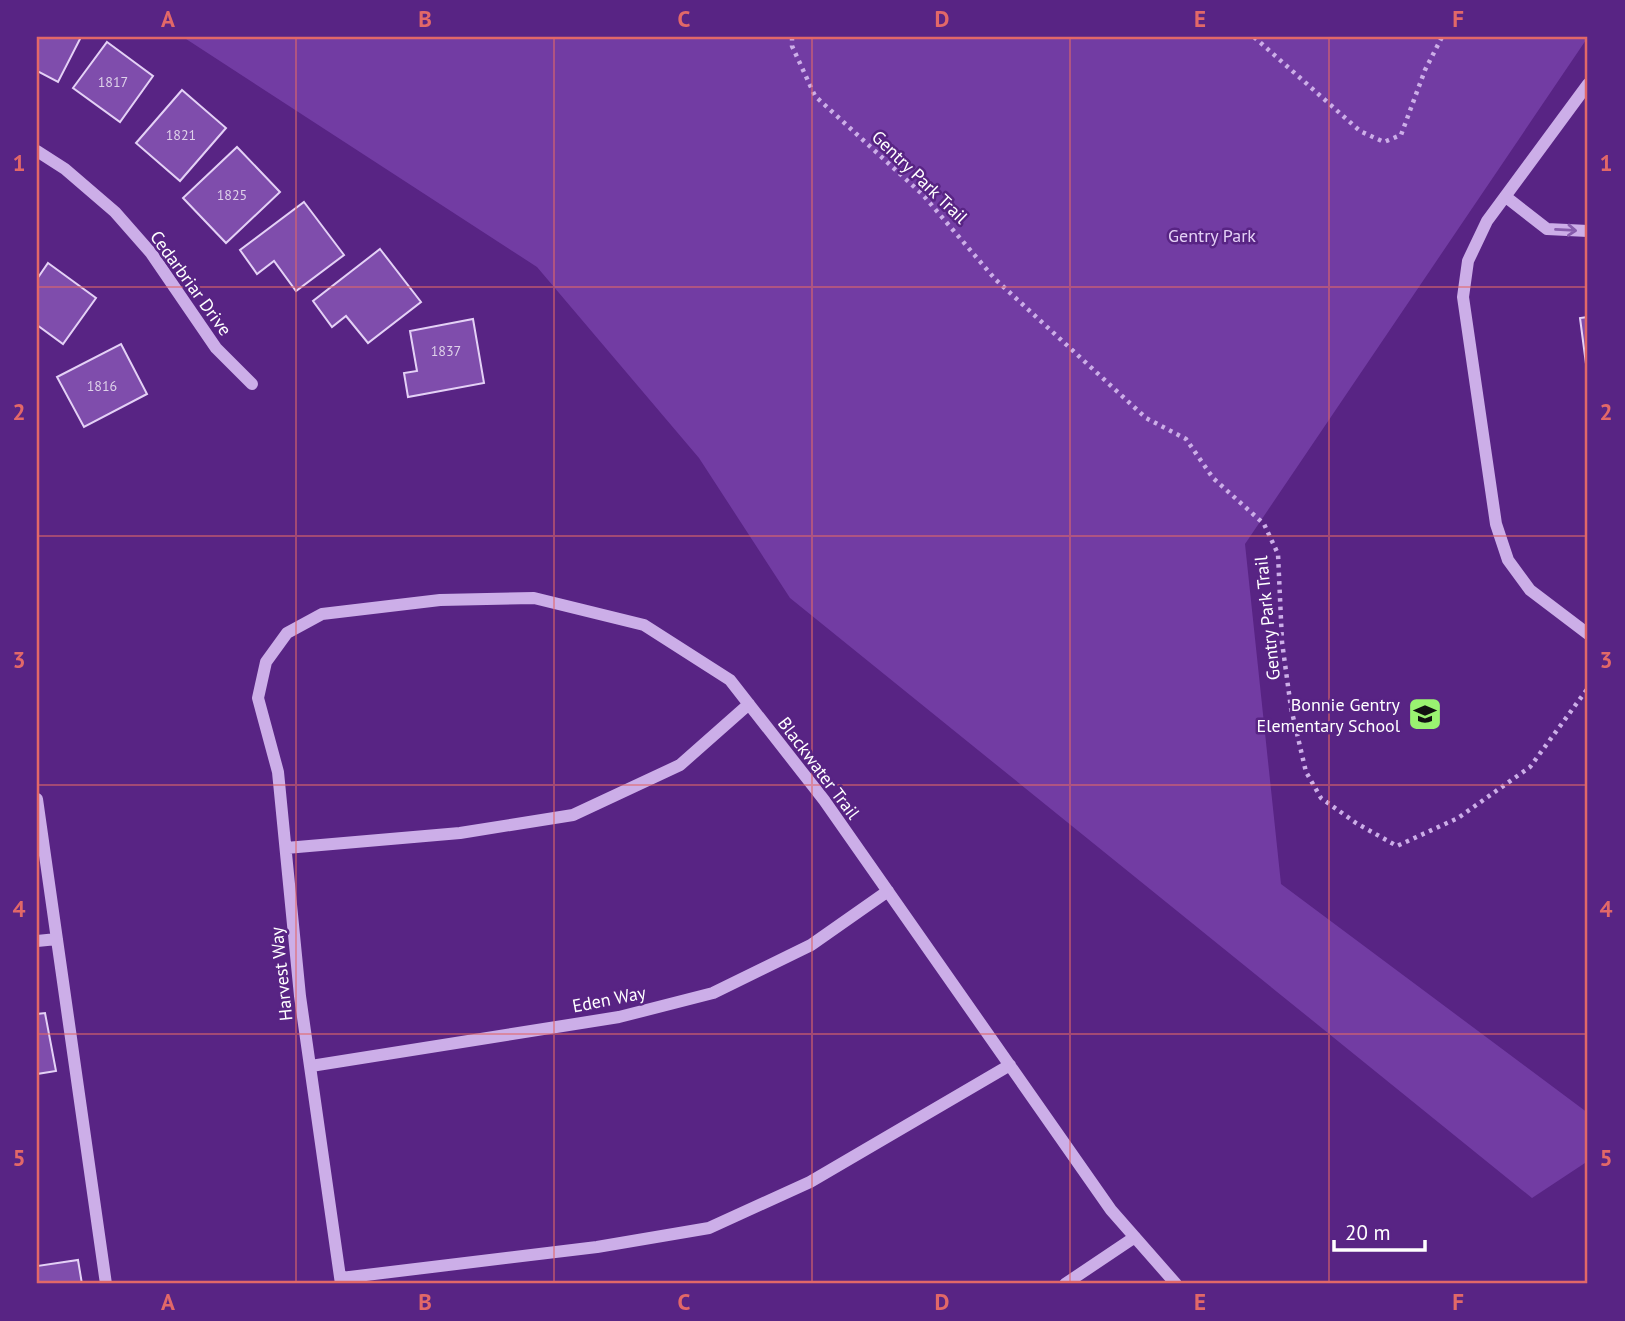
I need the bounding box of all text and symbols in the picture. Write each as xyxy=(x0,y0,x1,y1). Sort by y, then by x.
text: A xyxy=(161,4,175,33)
text: B xyxy=(418,4,432,33)
text: C xyxy=(678,4,691,33)
text: D xyxy=(935,4,949,33)
text: E xyxy=(1194,4,1206,33)
text: F xyxy=(1452,4,1464,33)
house number: 1817 xyxy=(98,73,128,91)
street label: Gentry Park Trail xyxy=(867,125,973,229)
house number: 1821 xyxy=(166,126,196,144)
text: 1 xyxy=(12,148,26,177)
text: 1 xyxy=(1599,148,1613,177)
house number: 1825 xyxy=(217,186,247,204)
park label: Gentry Park xyxy=(1168,224,1256,247)
one-way arrow xyxy=(1554,224,1577,237)
street label: Cedarbriar Drive xyxy=(145,226,237,340)
house number: 1837 xyxy=(431,342,461,360)
house number: 1816 xyxy=(87,377,117,395)
text: 2 xyxy=(12,397,26,426)
text: 2 xyxy=(1599,397,1613,426)
street label: Gentry Park Trail xyxy=(1249,554,1285,681)
text: 3 xyxy=(12,645,26,674)
text: 3 xyxy=(1599,645,1613,674)
place label: Bonnie Gentry Elementary School xyxy=(1257,693,1401,737)
school or university icon: Bonnie Gentry Elementary School xyxy=(1406,695,1444,733)
street label: Blackwater Trail xyxy=(773,712,865,824)
text: 4 xyxy=(12,894,26,923)
text: 4 xyxy=(1599,894,1613,923)
street label: Harvest Way xyxy=(265,925,297,1022)
street label: Eden Way xyxy=(570,981,648,1017)
text: 5 xyxy=(12,1143,26,1172)
text: 5 xyxy=(1599,1143,1613,1172)
scale bar xyxy=(1334,1209,1426,1253)
text: 20 m xyxy=(1345,1219,1391,1246)
text: A xyxy=(161,1287,175,1316)
text: B xyxy=(418,1287,432,1316)
text: C xyxy=(678,1287,691,1316)
text: D xyxy=(935,1287,949,1316)
text: E xyxy=(1194,1287,1206,1316)
text: F xyxy=(1452,1287,1464,1316)

